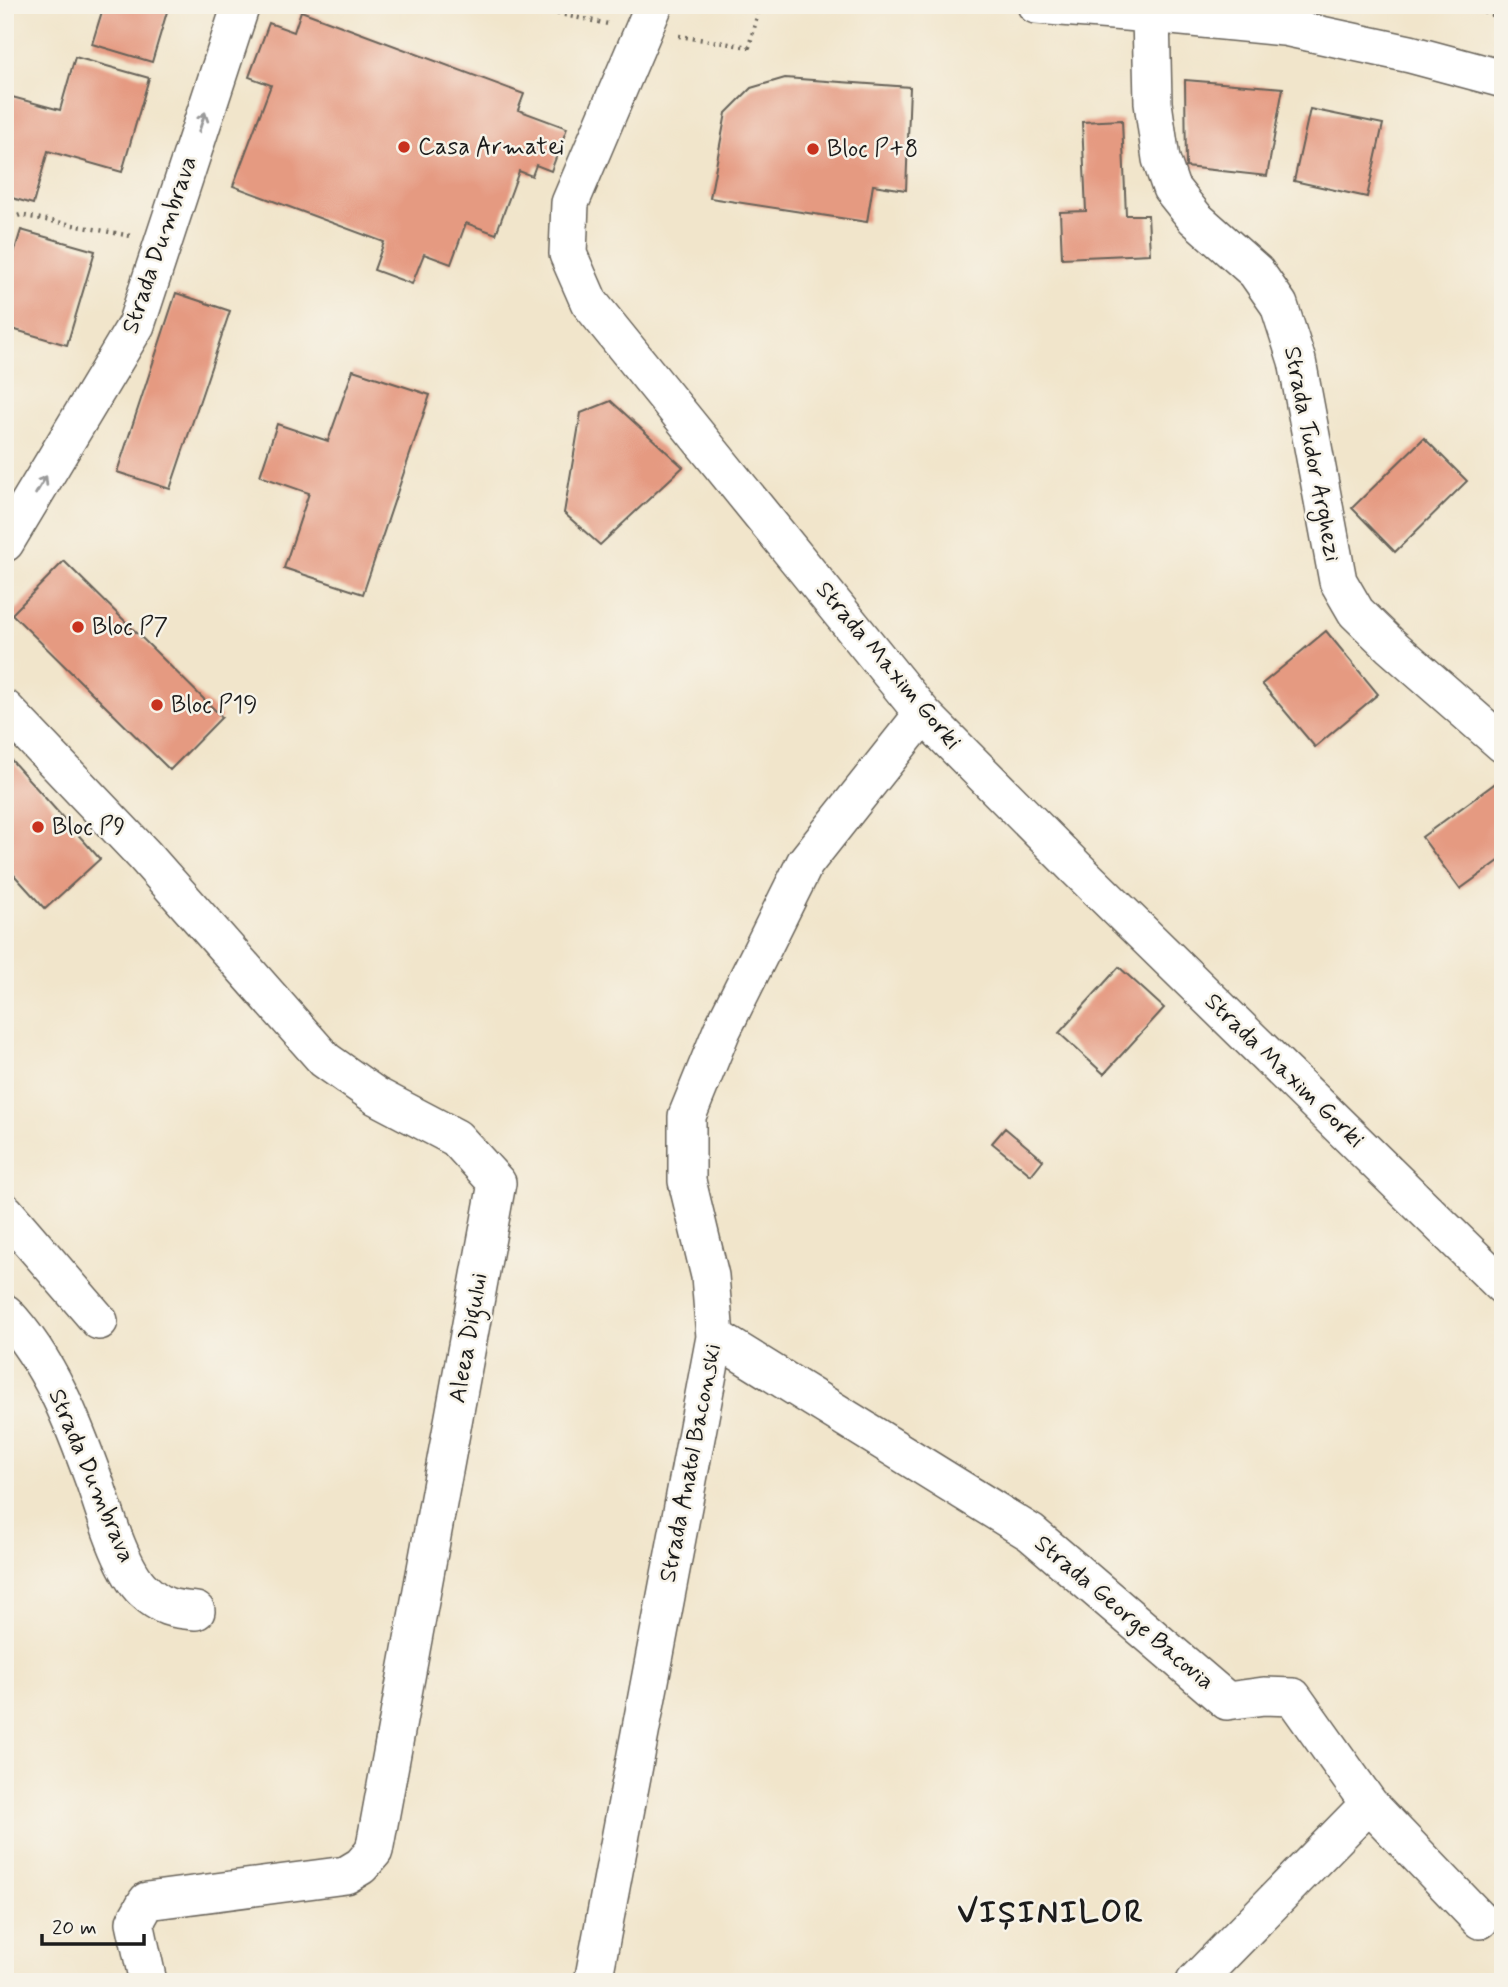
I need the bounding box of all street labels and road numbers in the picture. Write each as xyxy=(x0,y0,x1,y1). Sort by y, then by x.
street label: Strada Dumbrava xyxy=(115,152,205,338)
street label: Strada Tudor Arghezi xyxy=(1274,344,1348,565)
street label: Strada Maxim Gorki xyxy=(808,575,968,757)
street label: Strada Maxim Gorki xyxy=(1197,987,1371,1155)
street label: Aleea Digului xyxy=(442,1270,499,1406)
street label: Strada Anatol Baconski xyxy=(653,1341,729,1585)
street label: Strada Dumbrava xyxy=(40,1384,142,1568)
street label: Strada George Bacovia xyxy=(1028,1529,1220,1697)

